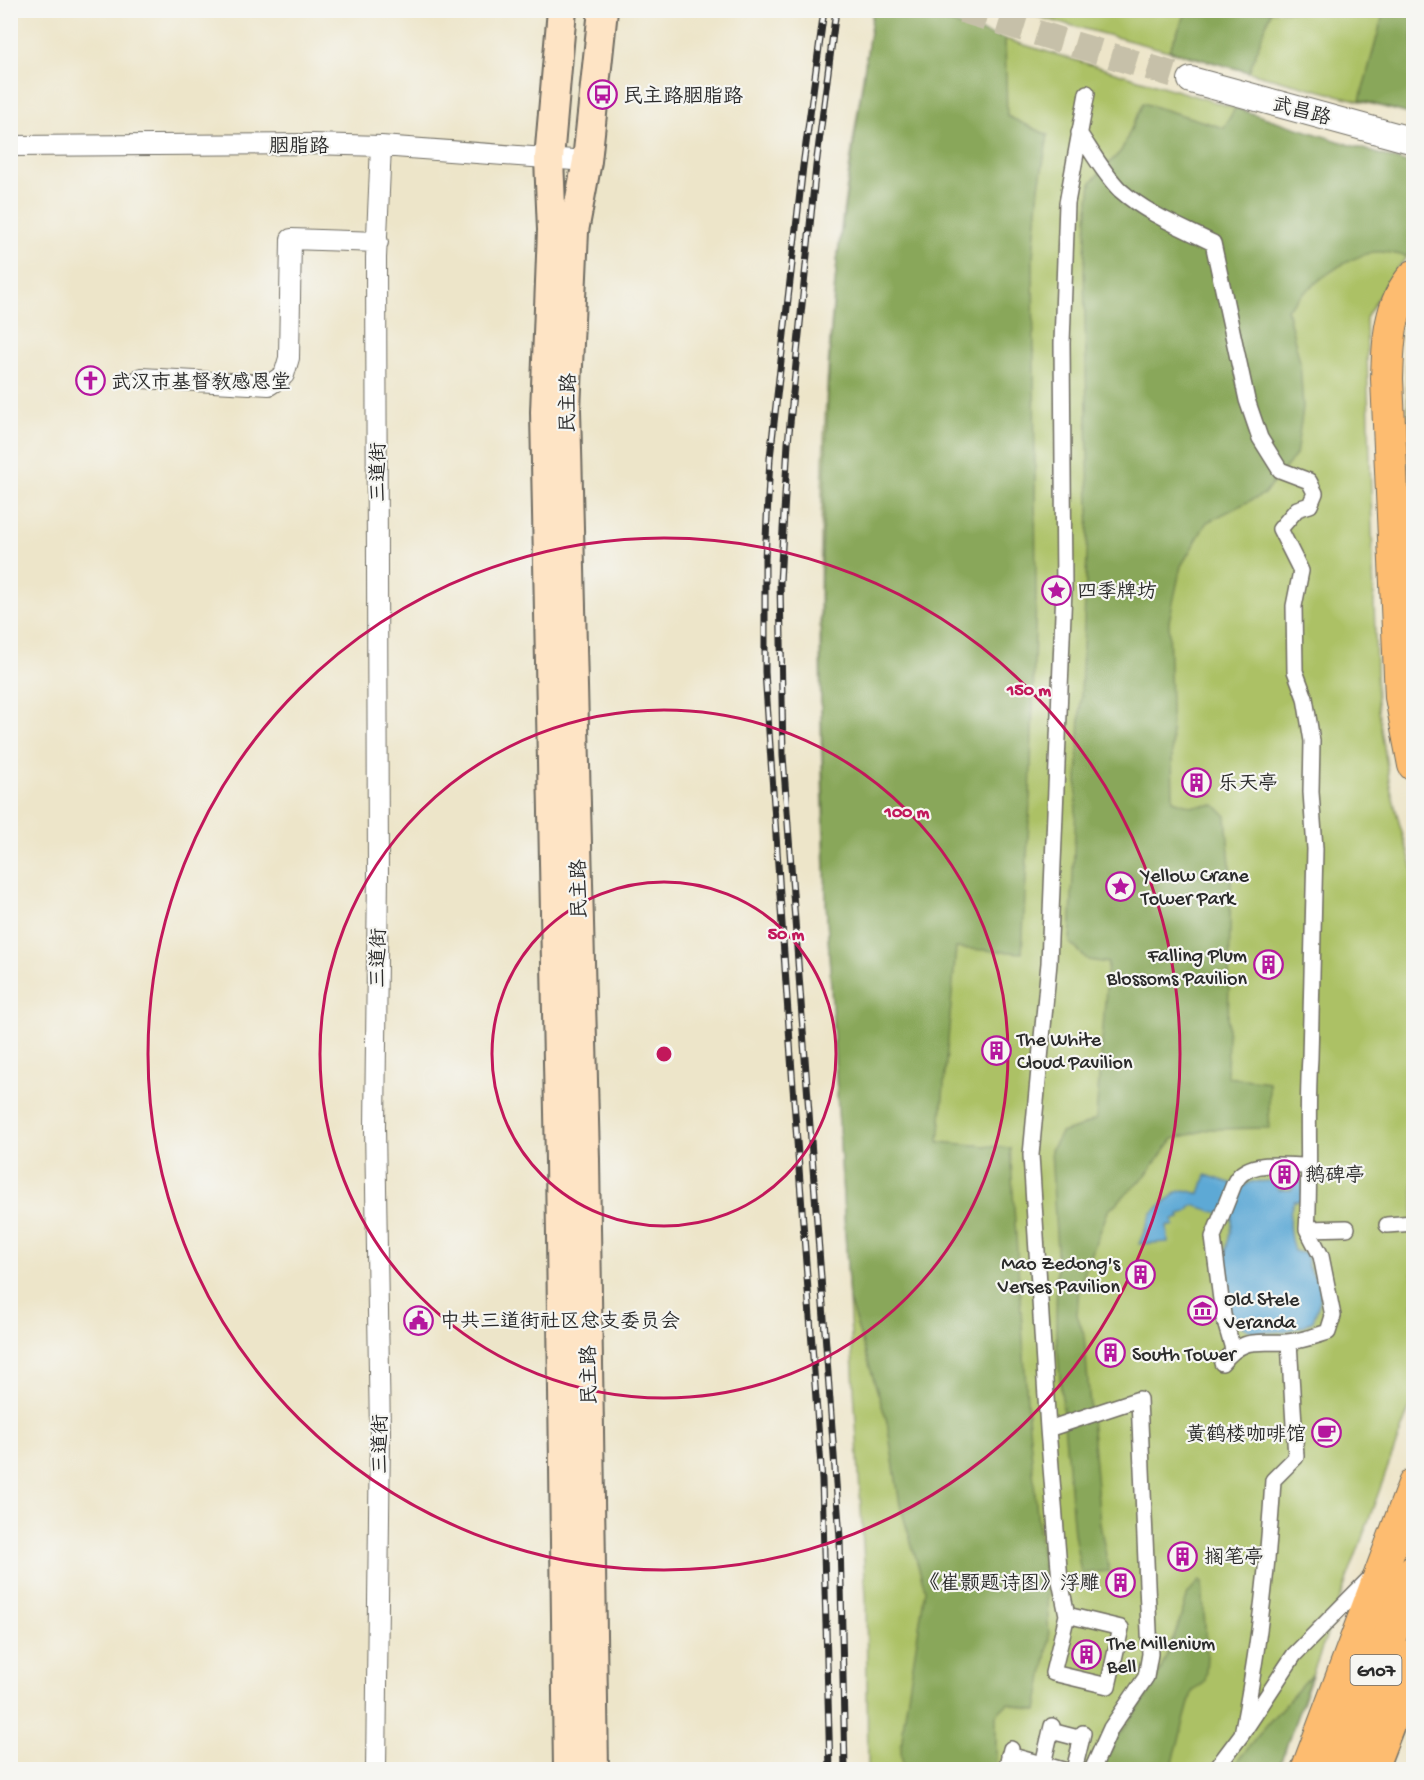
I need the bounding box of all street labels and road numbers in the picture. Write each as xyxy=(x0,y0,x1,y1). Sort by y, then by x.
street label: 武昌路 xyxy=(1269,93,1335,133)
street label: 胭脂路 xyxy=(269,135,330,160)
street label: 民主路 xyxy=(556,372,583,433)
street label: 三道街 xyxy=(367,442,392,502)
street label: 民主路 xyxy=(567,858,594,919)
street label: 三道街 xyxy=(366,928,393,988)
street label: 民主路 xyxy=(577,1344,604,1405)
street label: 三道街 xyxy=(369,1414,394,1474)
road number: G107 xyxy=(1350,1655,1402,1685)

